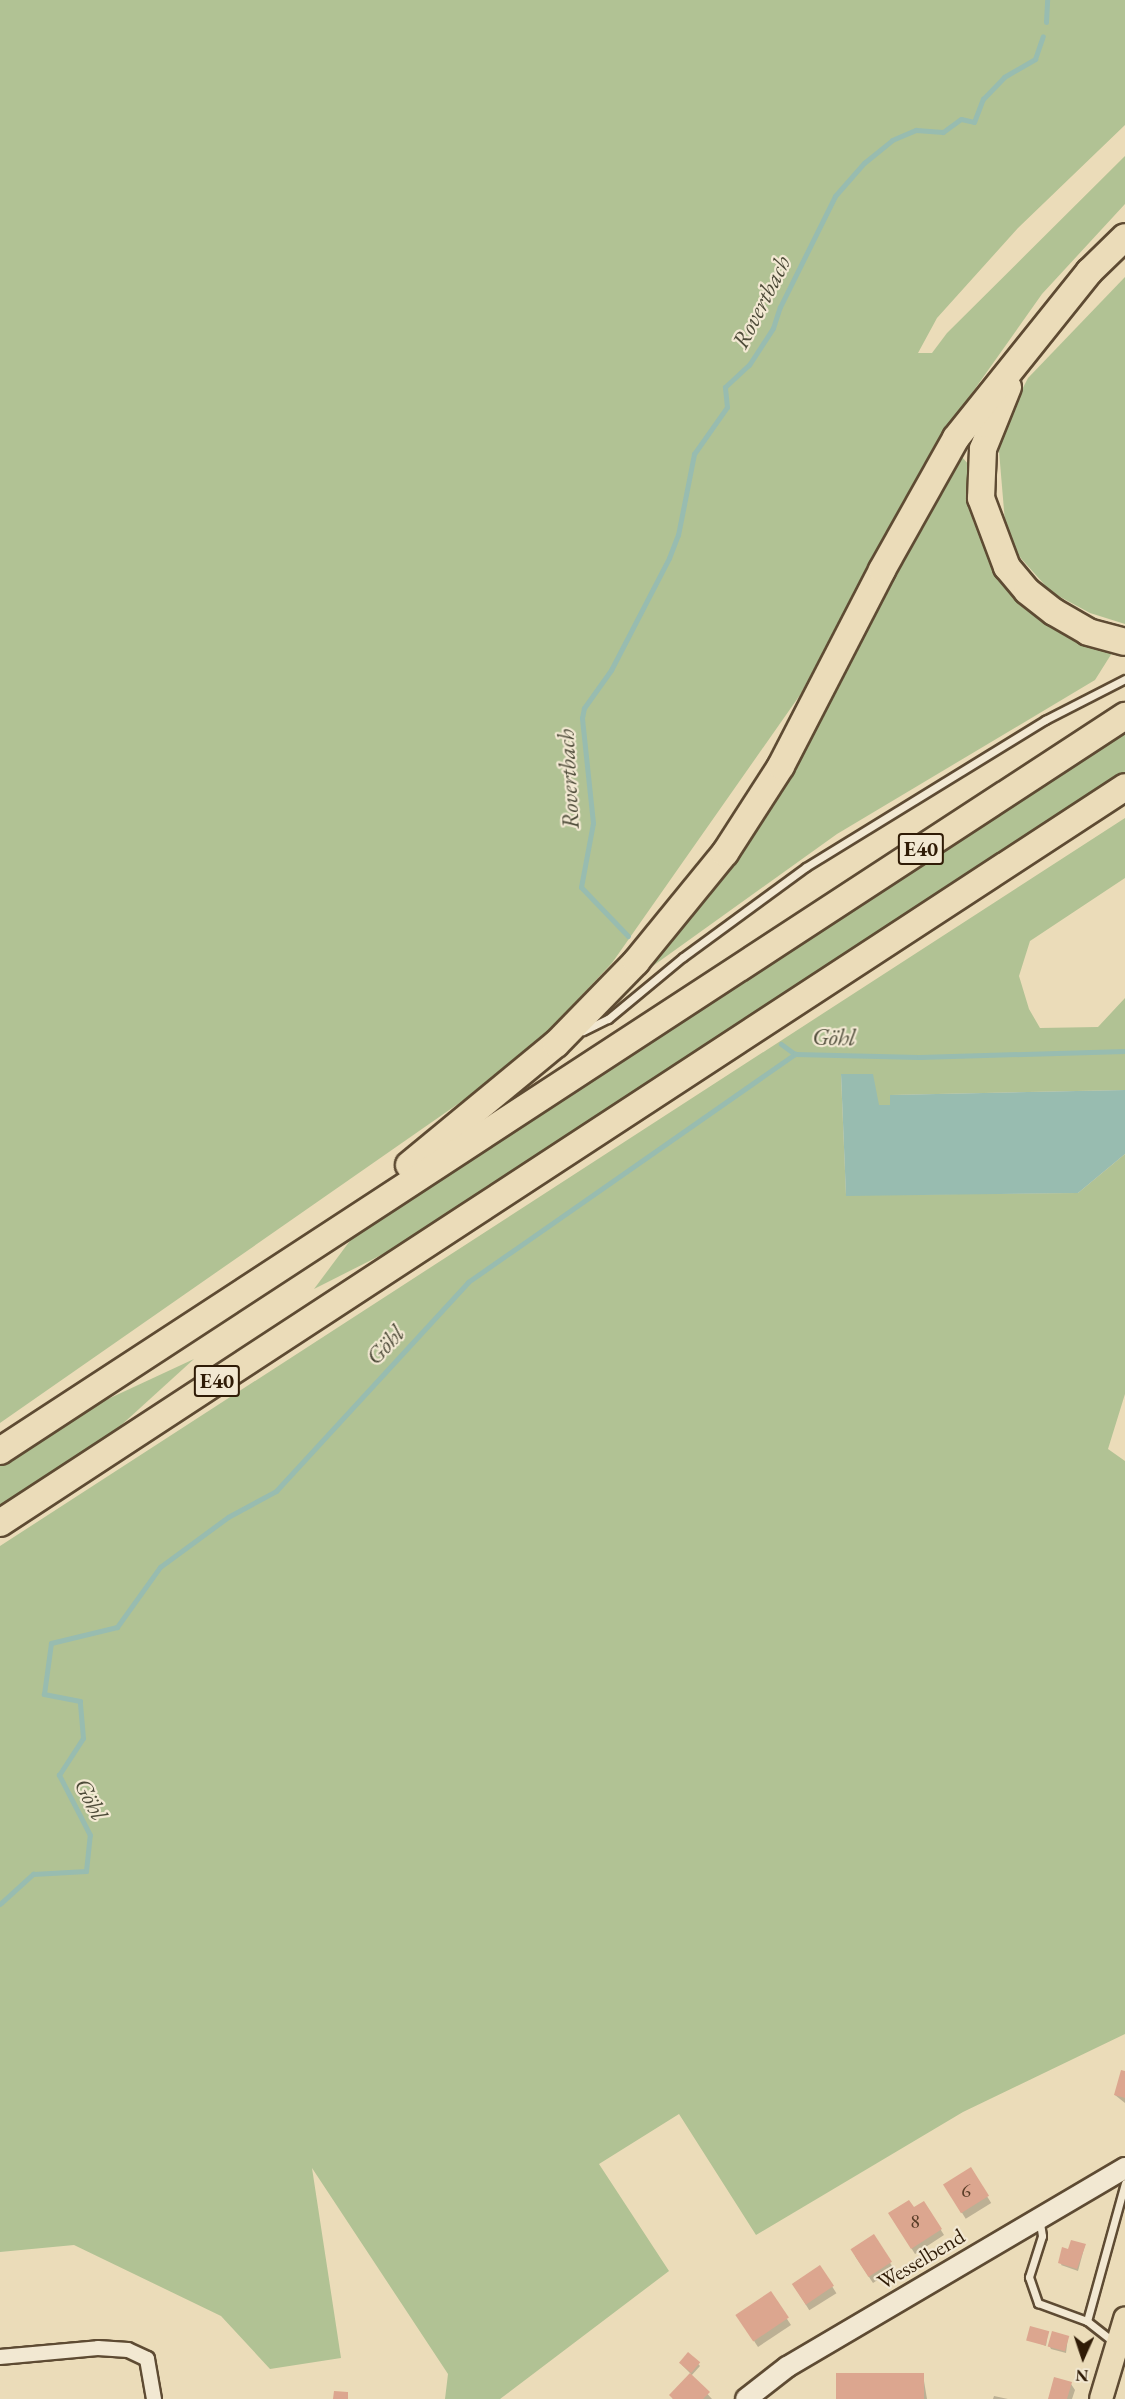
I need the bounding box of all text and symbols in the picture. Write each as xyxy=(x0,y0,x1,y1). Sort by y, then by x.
water label: Rovertbach xyxy=(725,251,797,353)
water label: Rovertbach xyxy=(551,728,585,830)
road number: E40 xyxy=(897,831,945,867)
water label: Göhl xyxy=(812,1022,856,1052)
water label: Göhl xyxy=(360,1319,410,1371)
road number: E40 xyxy=(193,1363,241,1399)
water label: Göhl xyxy=(68,1773,114,1825)
house number: 6 xyxy=(961,2178,971,2202)
house number: 8 xyxy=(910,2209,920,2233)
street label: Wesselbend xyxy=(873,2223,969,2295)
north arrow xyxy=(1053,2327,1113,2387)
text: N xyxy=(1075,2365,1089,2386)

